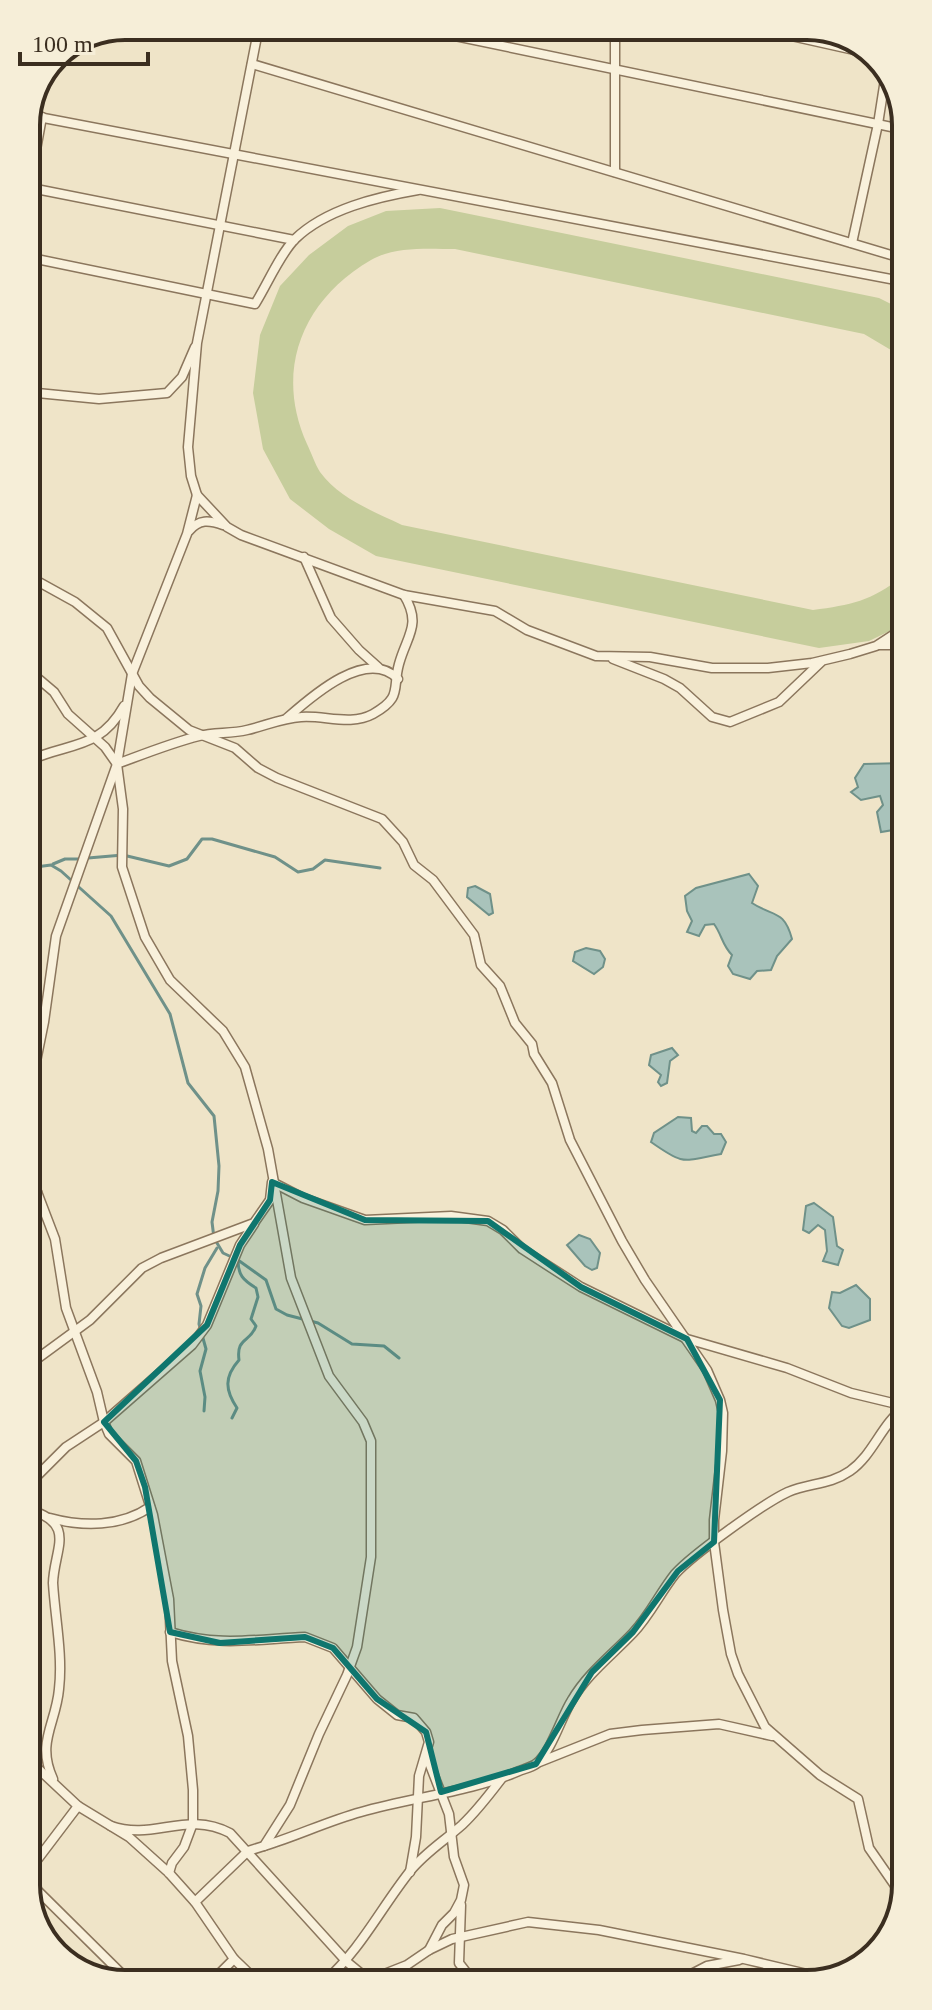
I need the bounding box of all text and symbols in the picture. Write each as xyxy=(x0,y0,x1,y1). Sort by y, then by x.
scale bar xyxy=(20,16,148,66)
text: 100 m xyxy=(32,31,93,57)

